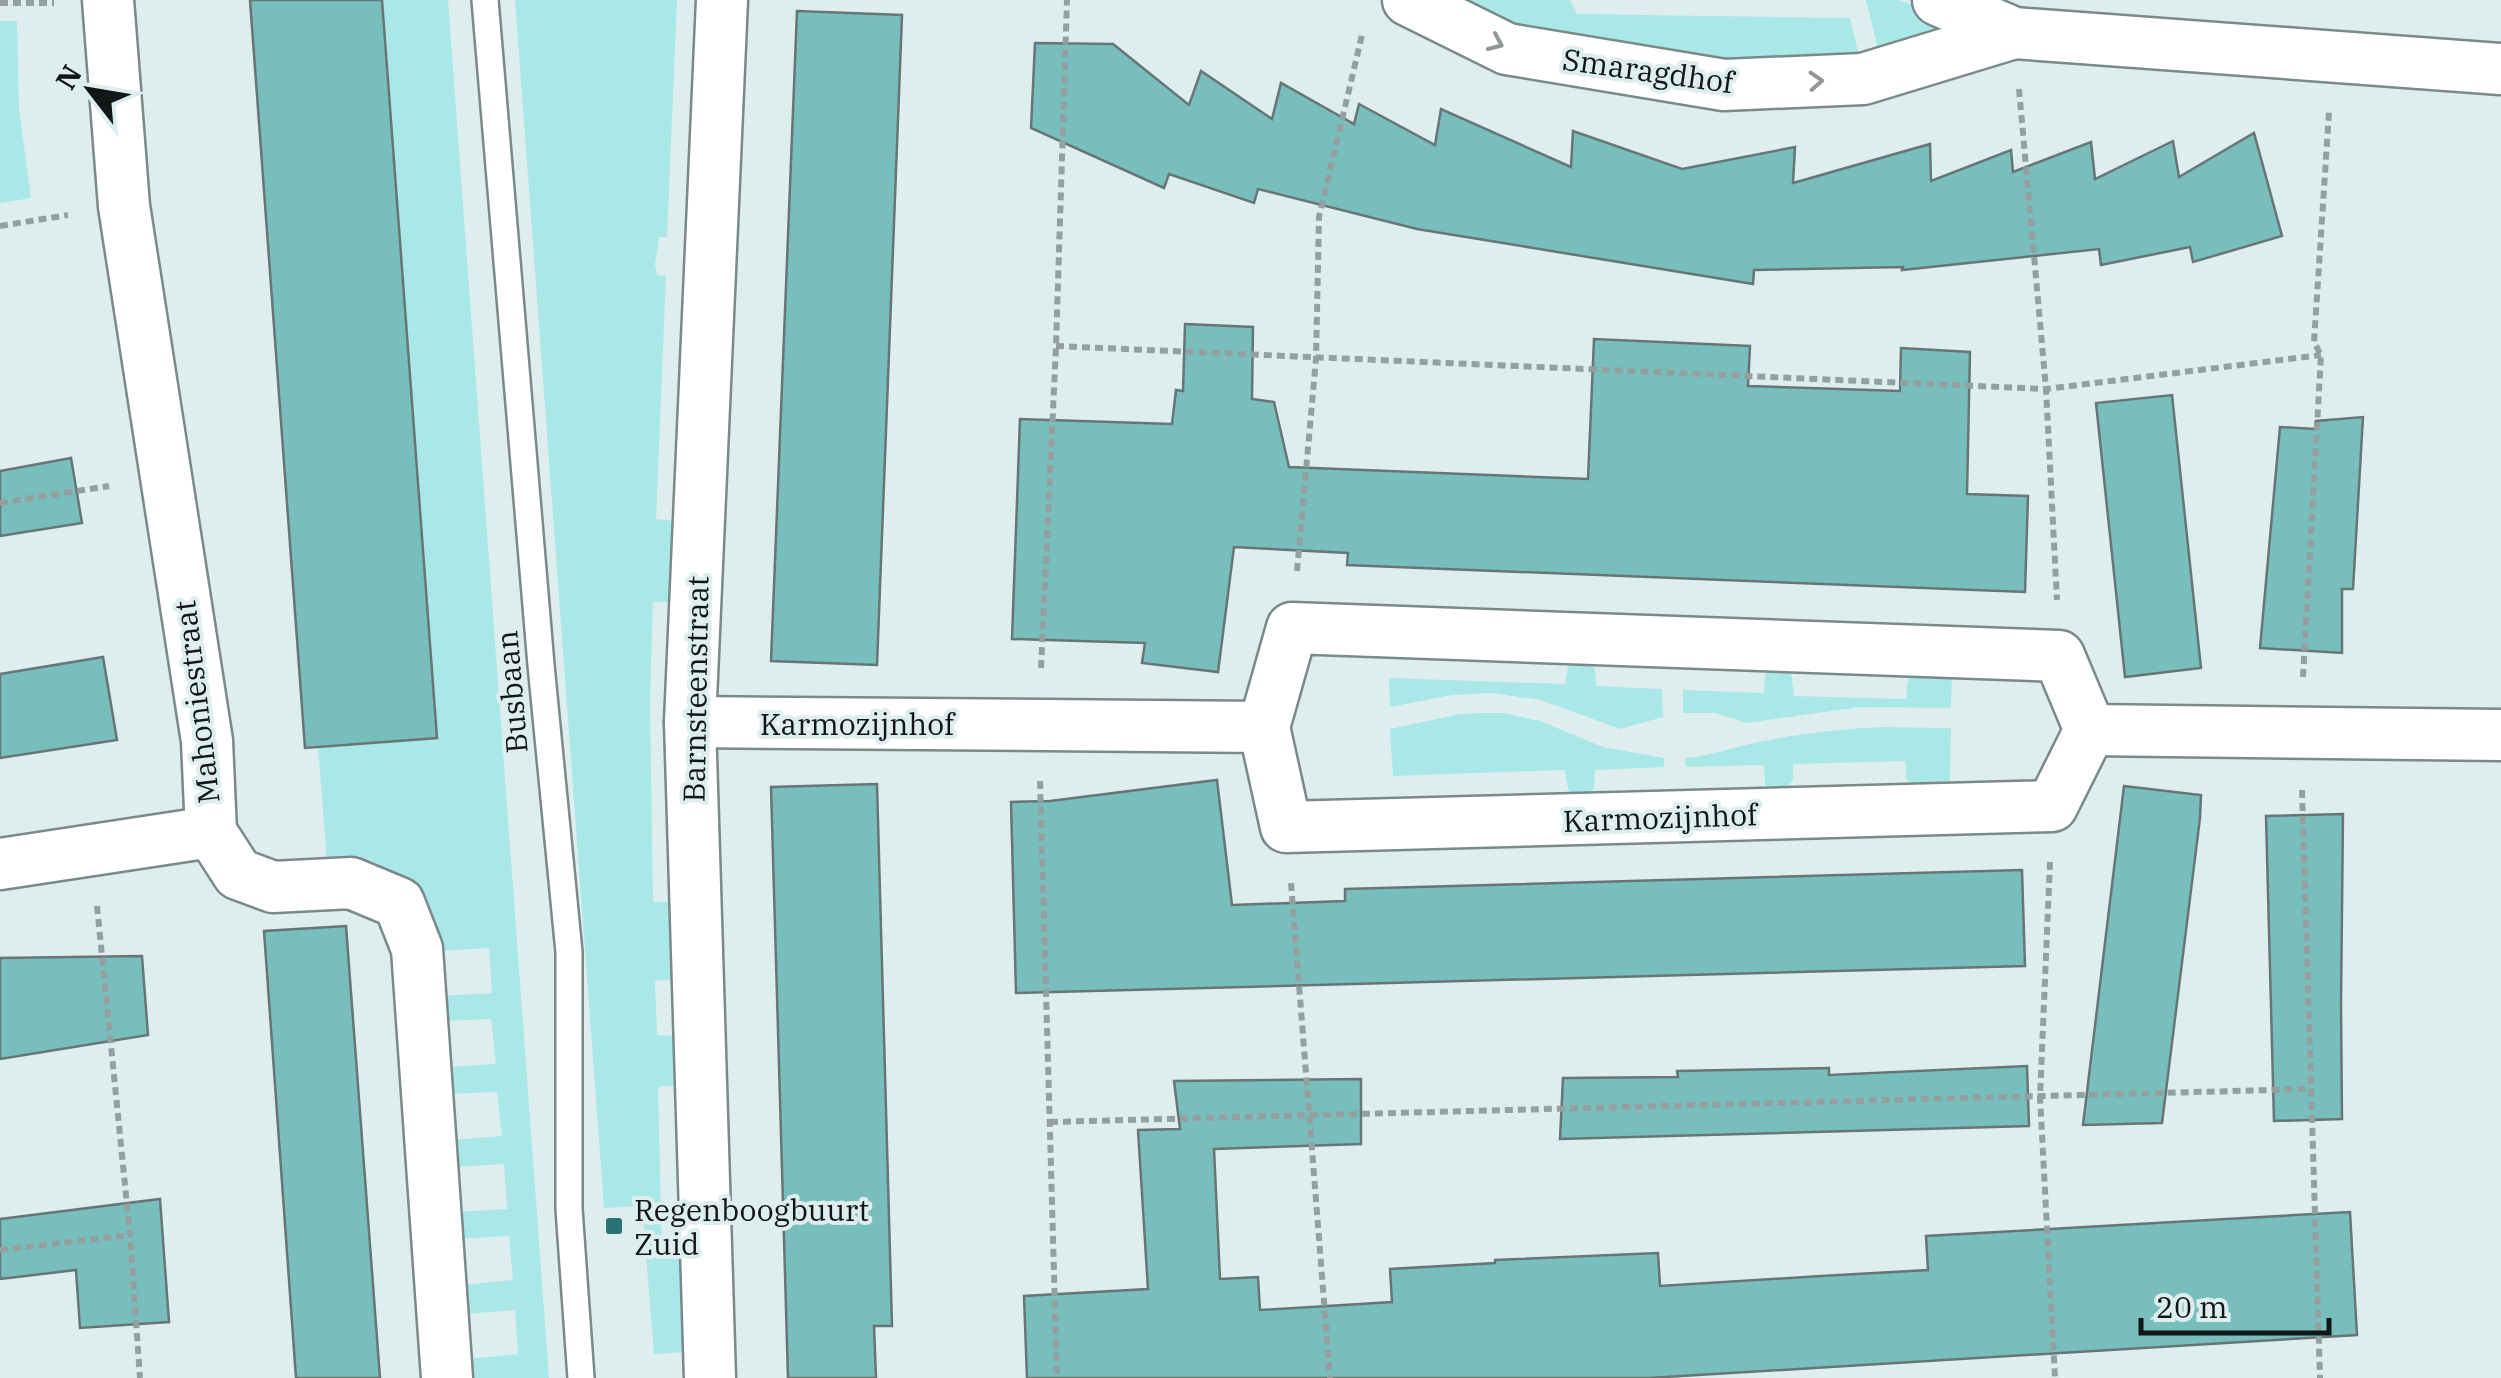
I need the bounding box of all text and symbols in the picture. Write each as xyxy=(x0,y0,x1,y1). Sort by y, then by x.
one-way arrow xyxy=(1486,31,1504,51)
street label: Smaragdhof xyxy=(1560,39,1738,102)
north arrow xyxy=(40,40,140,140)
text: N xyxy=(47,58,90,96)
one-way arrow xyxy=(1809,71,1825,92)
street label: Barnsteenstraat xyxy=(674,575,716,803)
street label: Mahoniestraat xyxy=(164,598,228,806)
street label: Busbaan xyxy=(486,629,536,755)
street label: Karmozijnhof xyxy=(760,704,956,743)
street label: Karmozijnhof xyxy=(1562,794,1760,840)
place label: Regenboogbuurt Zuid xyxy=(634,1190,869,1263)
marker: Regenboogbuurt Zuid xyxy=(603,1215,625,1237)
scale bar xyxy=(2141,1273,2328,1335)
text: 20 m xyxy=(2156,1287,2228,1326)

